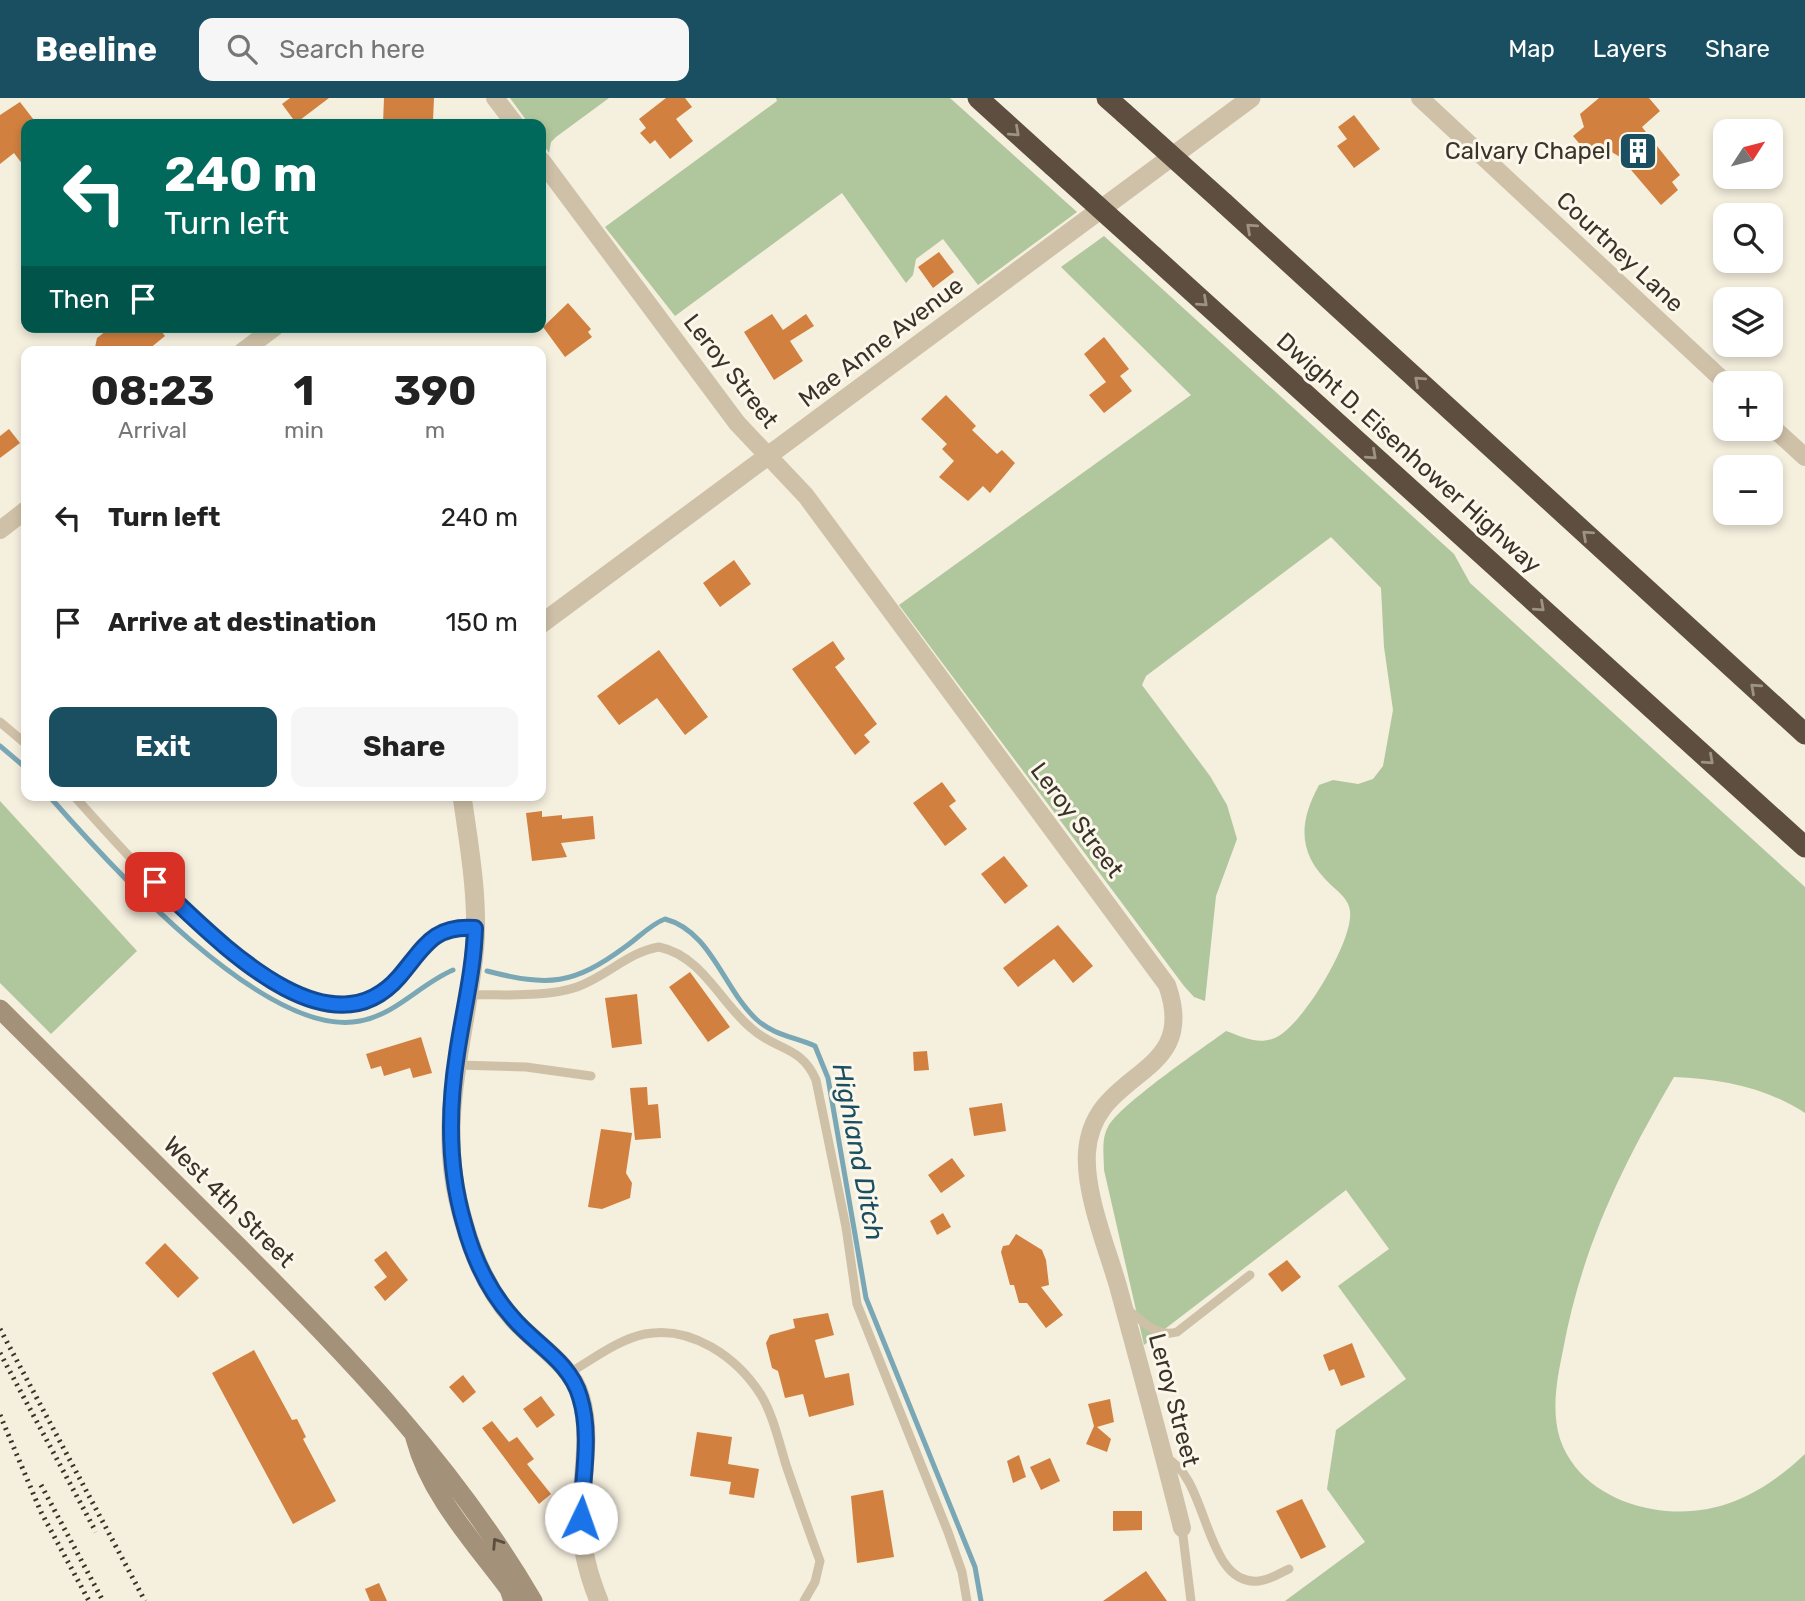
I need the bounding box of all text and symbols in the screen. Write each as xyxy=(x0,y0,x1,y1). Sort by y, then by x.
search box xyxy=(199,18,689,81)
text: Beeline xyxy=(35,30,157,69)
icon: search xyxy=(223,30,261,68)
text: Search here xyxy=(279,34,425,65)
text: Map xyxy=(1508,35,1555,63)
text: Layers xyxy=(1593,35,1667,63)
text: Share xyxy=(1705,35,1770,63)
north arrow xyxy=(1713,119,1783,189)
map controls xyxy=(1713,119,1783,525)
one-way arrow xyxy=(1007,124,1020,136)
building icon: Calvary Chapel xyxy=(1617,130,1659,172)
place label: Calvary Chapel xyxy=(1445,137,1611,165)
text: 240 m xyxy=(164,145,318,203)
icon: left xyxy=(49,147,140,238)
street label: Courtney Lane xyxy=(1551,186,1689,318)
button: search xyxy=(1713,203,1783,273)
text: Turn left xyxy=(164,204,289,242)
one-way arrow xyxy=(1246,224,1259,236)
street label: Mae Anne Avenue xyxy=(793,271,969,413)
icon: arrive xyxy=(124,280,162,318)
text: Then xyxy=(49,284,110,315)
button: layers xyxy=(1713,287,1783,357)
one-way arrow xyxy=(1195,294,1208,306)
street label: Leroy Street xyxy=(678,308,784,434)
street label: Dwight D. Eisenhower Highway xyxy=(1271,327,1547,579)
text: 08:23 xyxy=(90,366,215,416)
text: 1 xyxy=(294,366,314,416)
text: 390 xyxy=(393,366,477,416)
button: + xyxy=(1713,371,1783,441)
one-way arrow xyxy=(1414,377,1427,389)
text: Arrival xyxy=(118,416,187,444)
text: min xyxy=(284,416,324,444)
text: m xyxy=(425,416,445,444)
one-way arrow xyxy=(1364,446,1377,459)
button: − xyxy=(1713,455,1783,525)
icon: left xyxy=(49,499,87,537)
text: Turn left xyxy=(108,502,220,533)
text: 240 m xyxy=(441,502,518,533)
one-way arrow xyxy=(1582,530,1595,543)
one-way arrow xyxy=(1532,599,1545,612)
icon: arrive xyxy=(49,604,87,642)
text: Arrive at destination xyxy=(108,607,376,638)
text: 150 m xyxy=(445,607,518,638)
one-way arrow xyxy=(1750,684,1763,697)
button: Exit xyxy=(49,707,277,787)
button: Share xyxy=(291,707,518,787)
one-way arrow xyxy=(1701,752,1714,764)
street label: Leroy Street xyxy=(1025,757,1129,883)
pin xyxy=(125,852,185,912)
icon: arrive xyxy=(136,863,174,901)
water label: Highland Ditch xyxy=(826,1061,890,1243)
street label: West 4th Street xyxy=(158,1131,300,1273)
street label: Leroy Street xyxy=(1143,1330,1205,1470)
position arrow xyxy=(544,1481,618,1555)
one-way arrow xyxy=(493,1538,505,1551)

